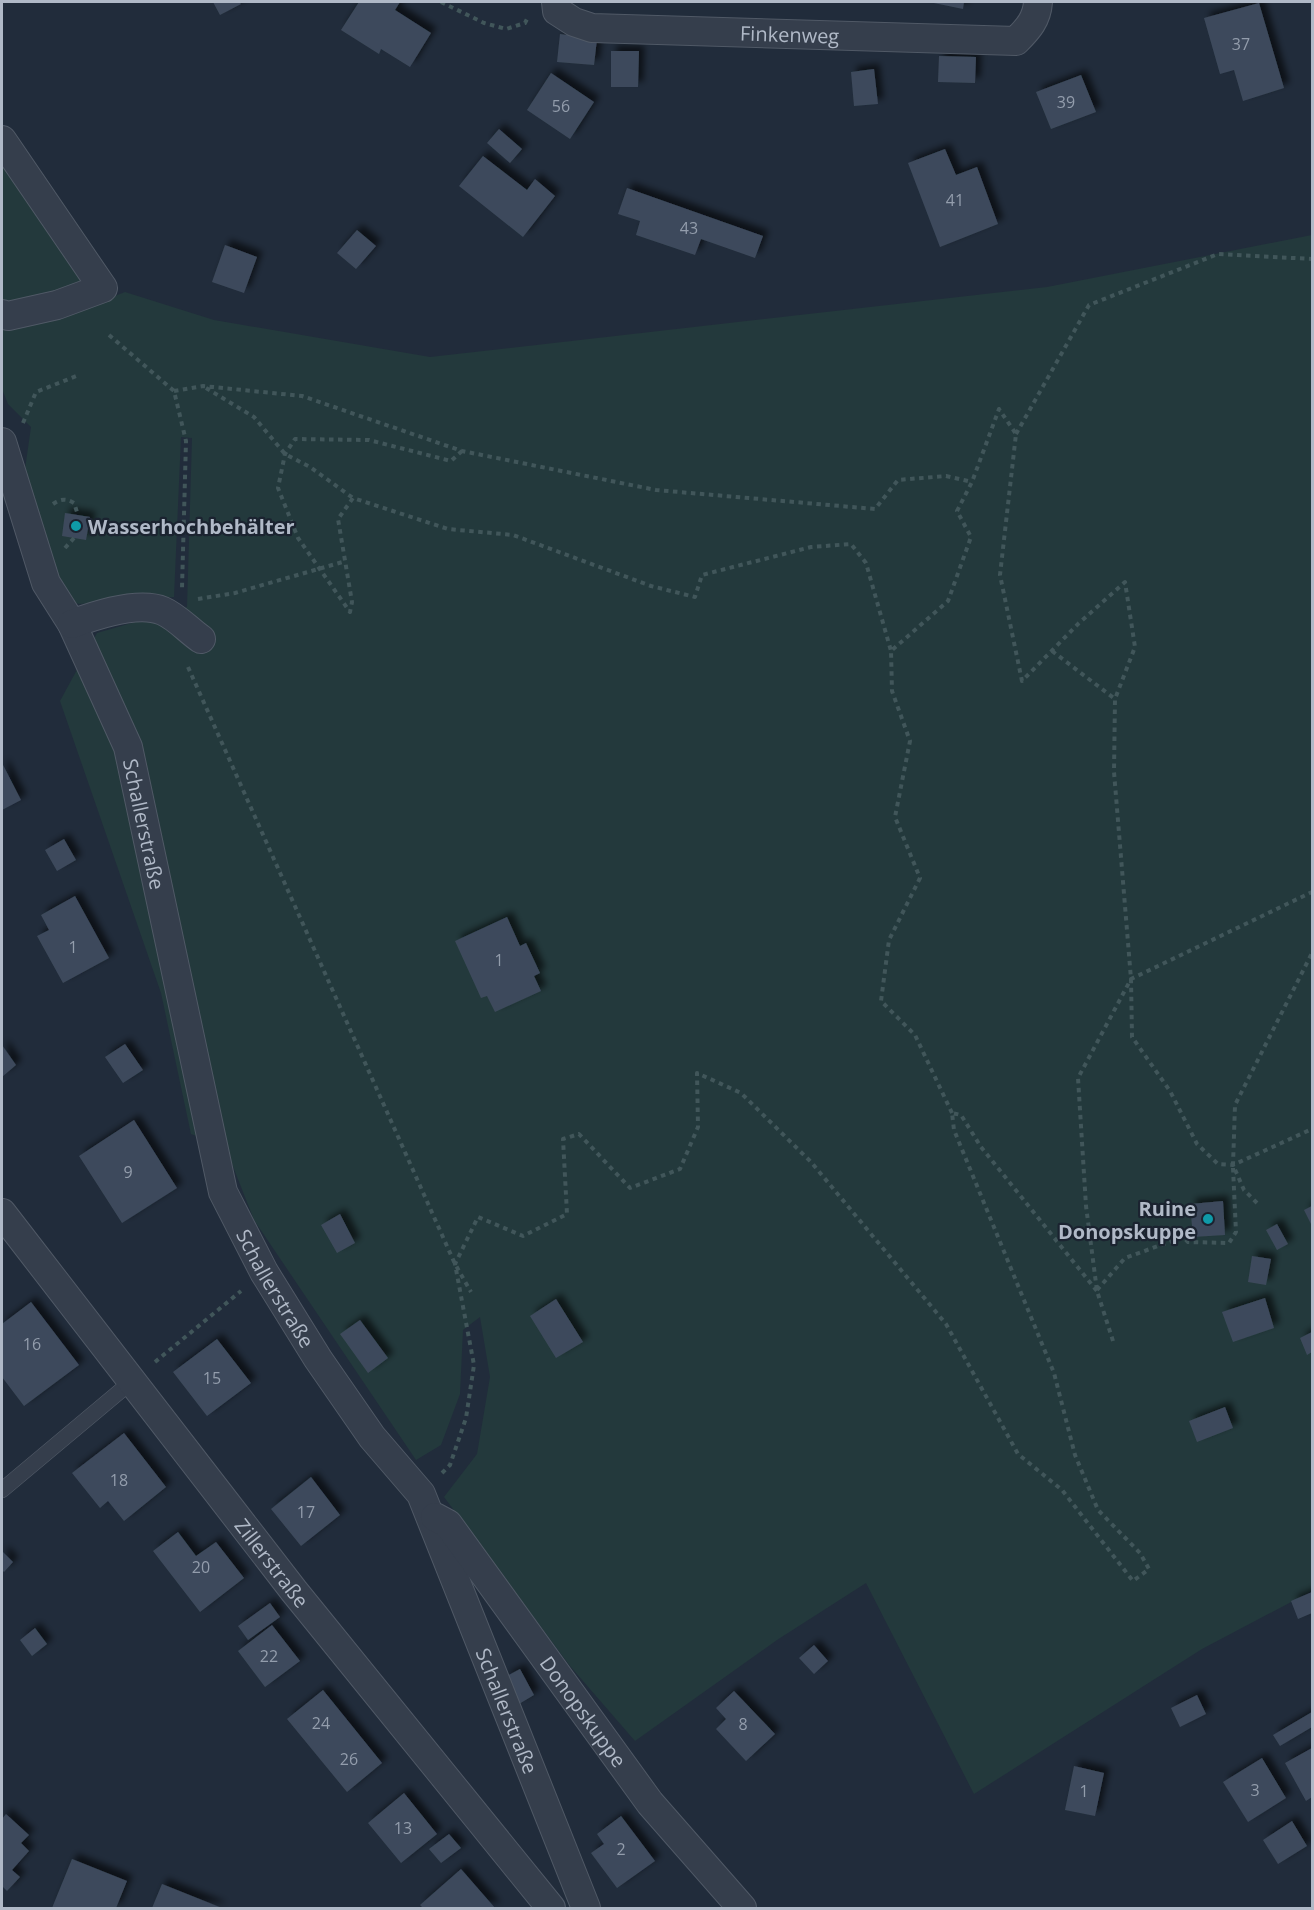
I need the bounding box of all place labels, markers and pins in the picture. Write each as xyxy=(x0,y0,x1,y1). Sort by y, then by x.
place label: Wasserhochbehälter xyxy=(88,513,295,540)
marker: Wasserhochbehälter xyxy=(69,519,83,533)
place label: Ruine Donopskuppe xyxy=(1058,1195,1196,1245)
marker: Ruine Donopskuppe xyxy=(1201,1212,1215,1226)

